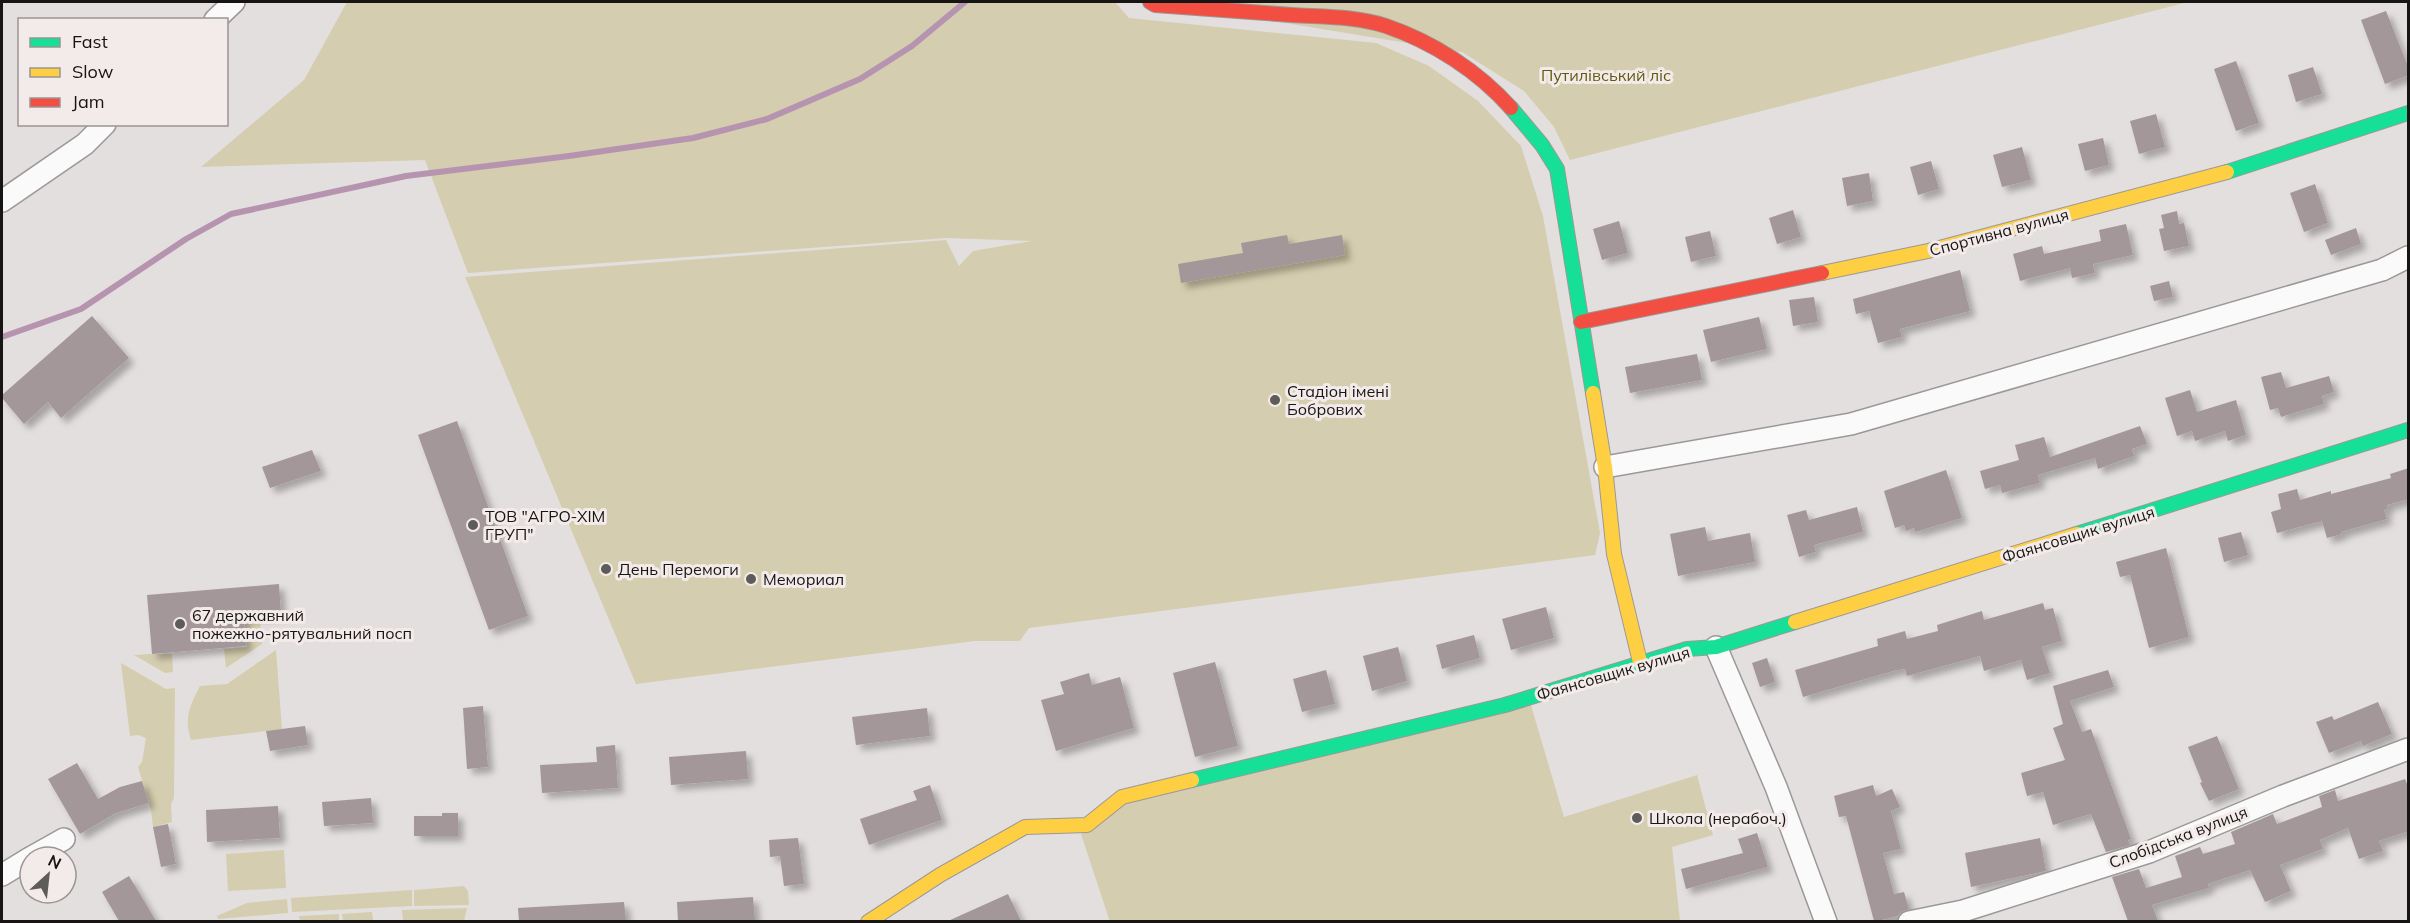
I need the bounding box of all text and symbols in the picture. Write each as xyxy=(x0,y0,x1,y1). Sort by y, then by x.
legend xyxy=(18,18,228,126)
text: Fast xyxy=(72,30,108,53)
text: Slow xyxy=(72,60,114,83)
park label: Путилівський ліс xyxy=(1541,65,1671,85)
text: Jam xyxy=(72,90,105,113)
street label: Спортивна вулиця xyxy=(1927,204,2071,260)
place label: Стадіон імені Бобрових xyxy=(1287,381,1389,419)
marker: Стадіон імені Бобрових xyxy=(1268,393,1282,407)
street label: Фаянсовщик вулиця xyxy=(1999,501,2157,567)
place label: ТОВ "АГРО-ХІМ ГРУП" xyxy=(485,506,605,544)
marker: ТОВ "АГРО-ХІМ ГРУП" xyxy=(466,518,480,532)
place label: День Перемоги xyxy=(618,559,739,579)
marker: День Перемоги xyxy=(599,562,613,576)
place label: Мемориал xyxy=(763,569,844,589)
marker: Мемориал xyxy=(744,572,758,586)
place label: 67 державний пожежно-рятувальний посп xyxy=(192,605,412,643)
marker: 67 державний пожежно-рятувальний посп xyxy=(173,617,187,631)
street label: Фаянсовщик вулиця xyxy=(1534,642,1692,704)
street label: Слобідська вулиця xyxy=(2106,801,2250,873)
place label: Школа (нерабоч.) xyxy=(1649,808,1787,828)
marker: Школа (нерабоч.) xyxy=(1630,811,1644,825)
north arrow xyxy=(18,845,78,905)
text: N xyxy=(45,850,65,873)

